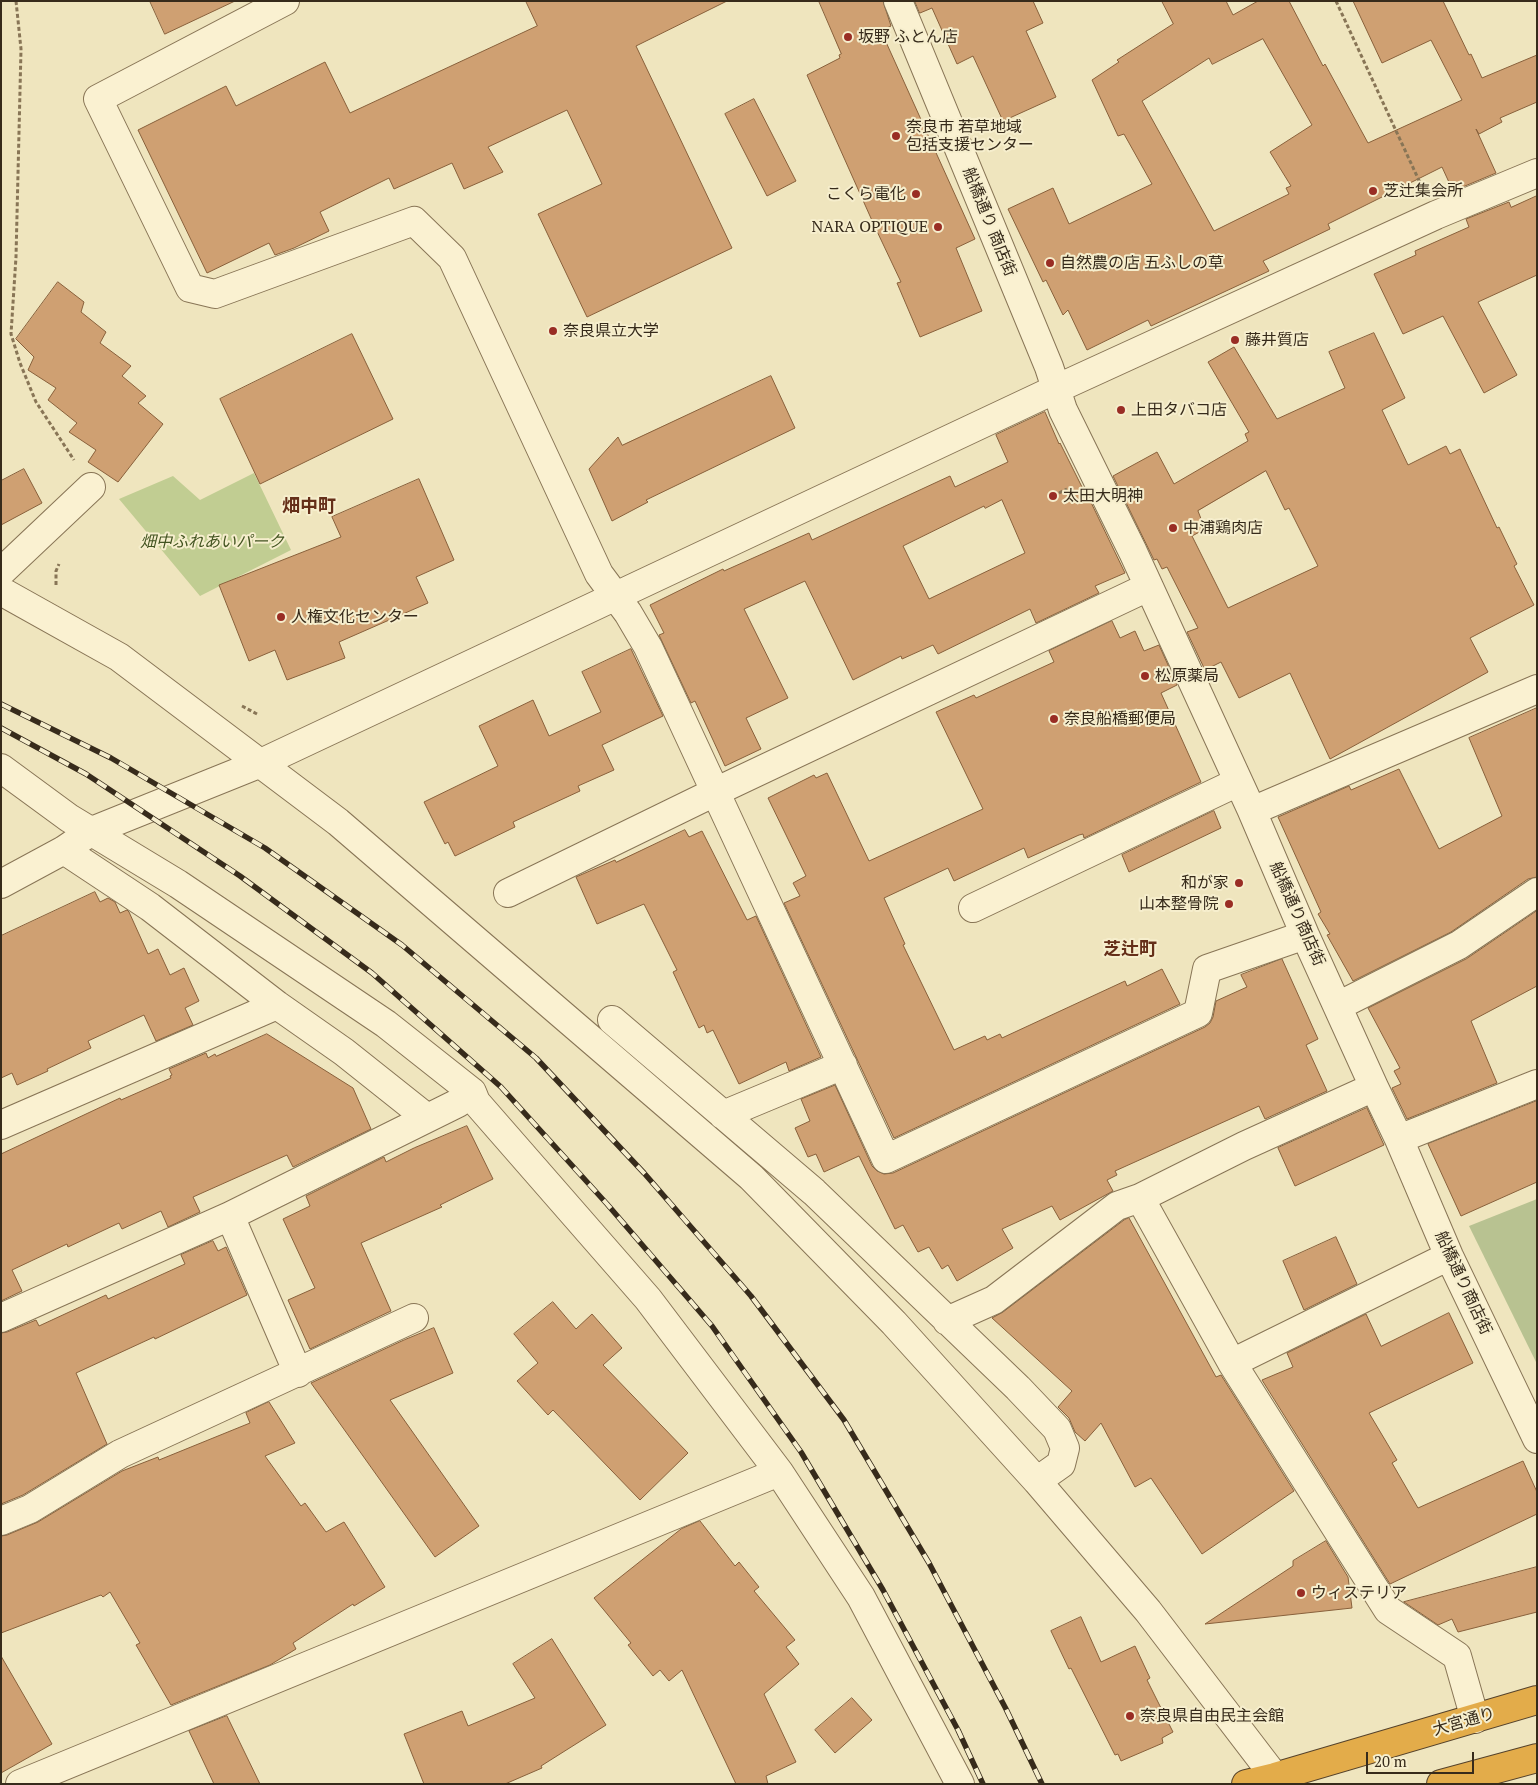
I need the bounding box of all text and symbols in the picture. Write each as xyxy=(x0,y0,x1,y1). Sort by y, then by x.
place label: 坂野 ふとん店 xyxy=(858,27,958,47)
marker: 坂野 ふとん店 xyxy=(842,31,854,43)
place label: 奈良市 若草地域 包括支援センター xyxy=(906,117,1034,155)
marker: 奈良市 若草地域 包括支援センター xyxy=(890,130,902,142)
street label: 船橋通り 商店街 xyxy=(958,165,1020,279)
place label: 芝辻集会所 xyxy=(1383,181,1463,201)
place label: こくら電化 xyxy=(826,184,906,204)
marker: 芝辻集会所 xyxy=(1367,185,1379,197)
marker: こくら電化 xyxy=(910,188,922,200)
place label: NARA OPTIQUE xyxy=(812,217,928,237)
marker: NARA OPTIQUE xyxy=(932,221,944,233)
place label: 自然農の店 五ふしの草 xyxy=(1060,253,1224,273)
marker: 自然農の店 五ふしの草 xyxy=(1044,257,1056,269)
place label: 奈良県立大学 xyxy=(563,321,659,341)
marker: 奈良県立大学 xyxy=(547,325,559,337)
place label: 藤井質店 xyxy=(1245,330,1309,350)
marker: 藤井質店 xyxy=(1229,334,1241,346)
place label: 上田タバコ店 xyxy=(1131,400,1227,420)
marker: 上田タバコ店 xyxy=(1115,404,1127,416)
place label: 太田大明神 xyxy=(1063,486,1143,506)
marker: 太田大明神 xyxy=(1047,490,1059,502)
district label: 畑中町 xyxy=(282,496,336,518)
place label: 中浦鶏肉店 xyxy=(1183,518,1263,538)
marker: 中浦鶏肉店 xyxy=(1167,522,1179,534)
park label: 畑中ふれあいパーク xyxy=(140,532,284,552)
place label: 人権文化センター xyxy=(291,607,419,627)
marker: 人権文化センター xyxy=(275,611,287,623)
place label: 松原薬局 xyxy=(1155,666,1219,686)
marker: 松原薬局 xyxy=(1139,670,1151,682)
place label: 奈良船橋郵便局 xyxy=(1064,709,1176,729)
marker: 奈良船橋郵便局 xyxy=(1048,713,1060,725)
street label: 船橋通り商店街 xyxy=(1265,859,1329,969)
place label: 和が家 xyxy=(1181,873,1229,893)
marker: 和が家 xyxy=(1233,877,1245,889)
place label: 山本整骨院 xyxy=(1139,894,1219,914)
marker: 山本整骨院 xyxy=(1223,898,1235,910)
district label: 芝辻町 xyxy=(1103,939,1157,961)
street label: 船橋通り商店街 xyxy=(1431,1228,1495,1338)
place label: ウィステリア xyxy=(1311,1583,1407,1603)
marker: ウィステリア xyxy=(1295,1587,1307,1599)
street label: 大宮通り xyxy=(1431,1704,1497,1740)
place label: 奈良県自由民主会館 xyxy=(1140,1706,1284,1726)
marker: 奈良県自由民主会館 xyxy=(1124,1710,1136,1722)
scale bar xyxy=(1368,1742,1476,1774)
text: 20 m xyxy=(1374,1751,1407,1771)

